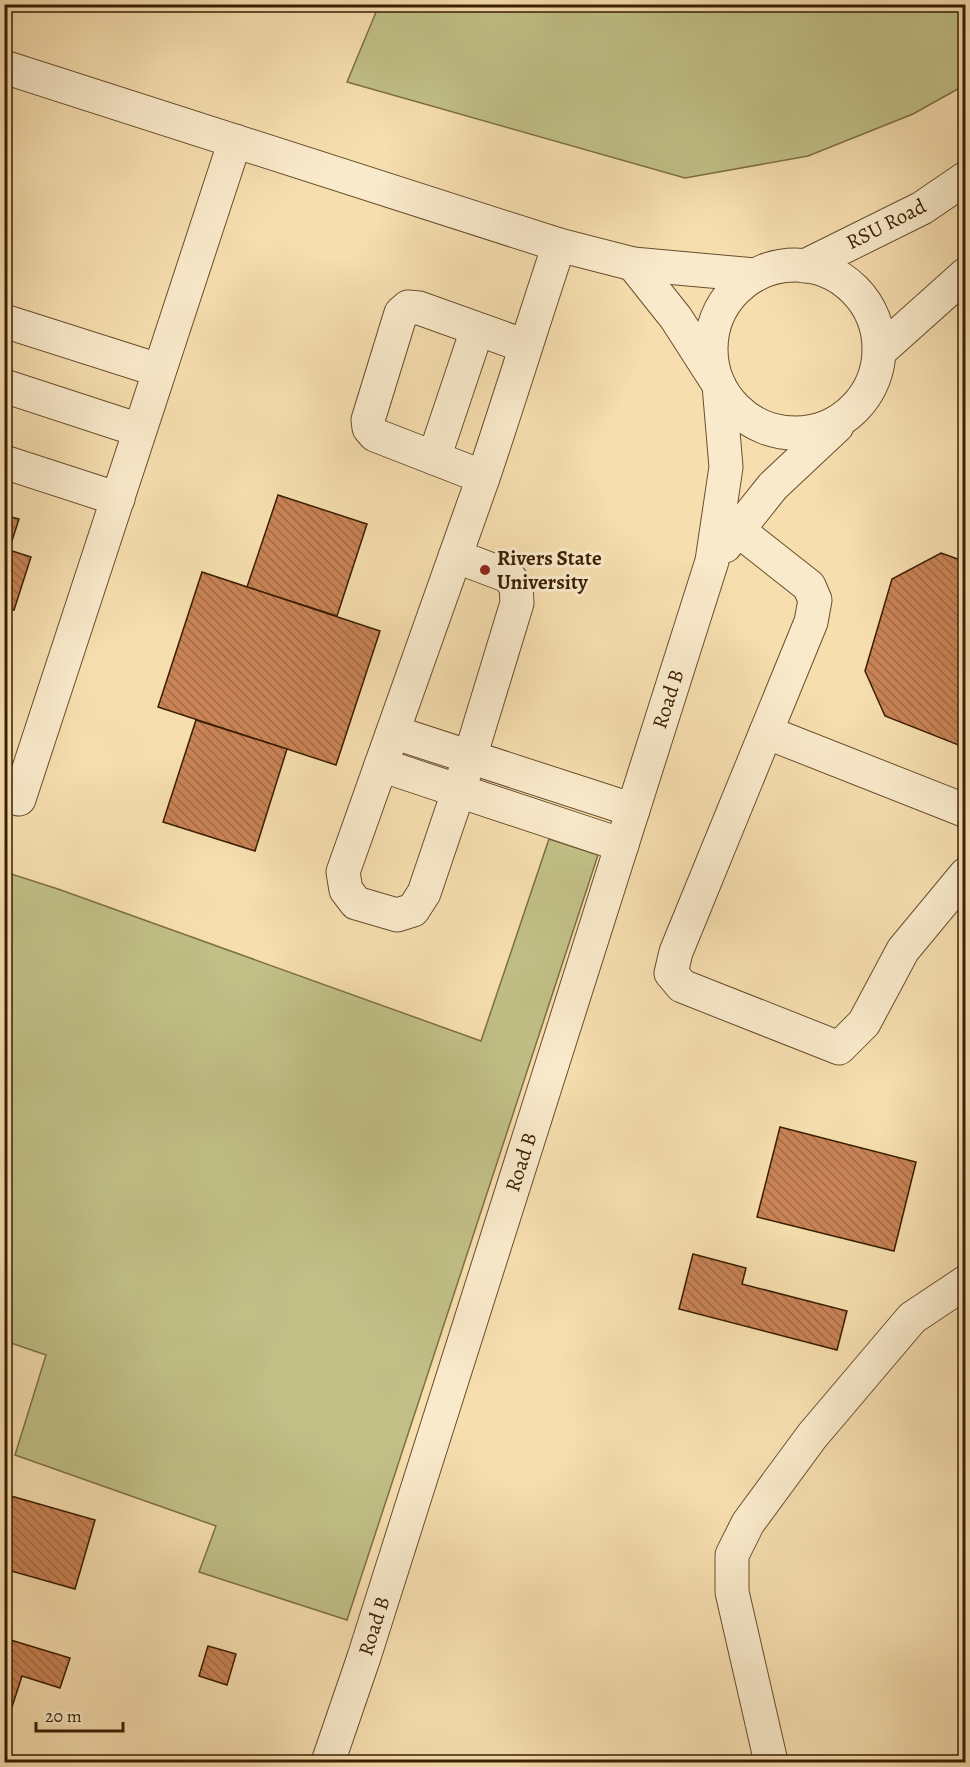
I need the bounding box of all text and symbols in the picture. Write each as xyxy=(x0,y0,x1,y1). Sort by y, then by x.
street label: RSU Road xyxy=(841,192,931,256)
place label: Rivers State University xyxy=(497,544,602,596)
marker: Rivers State University xyxy=(478,563,492,577)
street label: Road B xyxy=(645,666,691,732)
street label: Road B xyxy=(498,1129,544,1195)
street label: Road B xyxy=(351,1593,397,1659)
scale bar xyxy=(36,1695,123,1733)
text: 20 m xyxy=(45,1704,82,1728)

